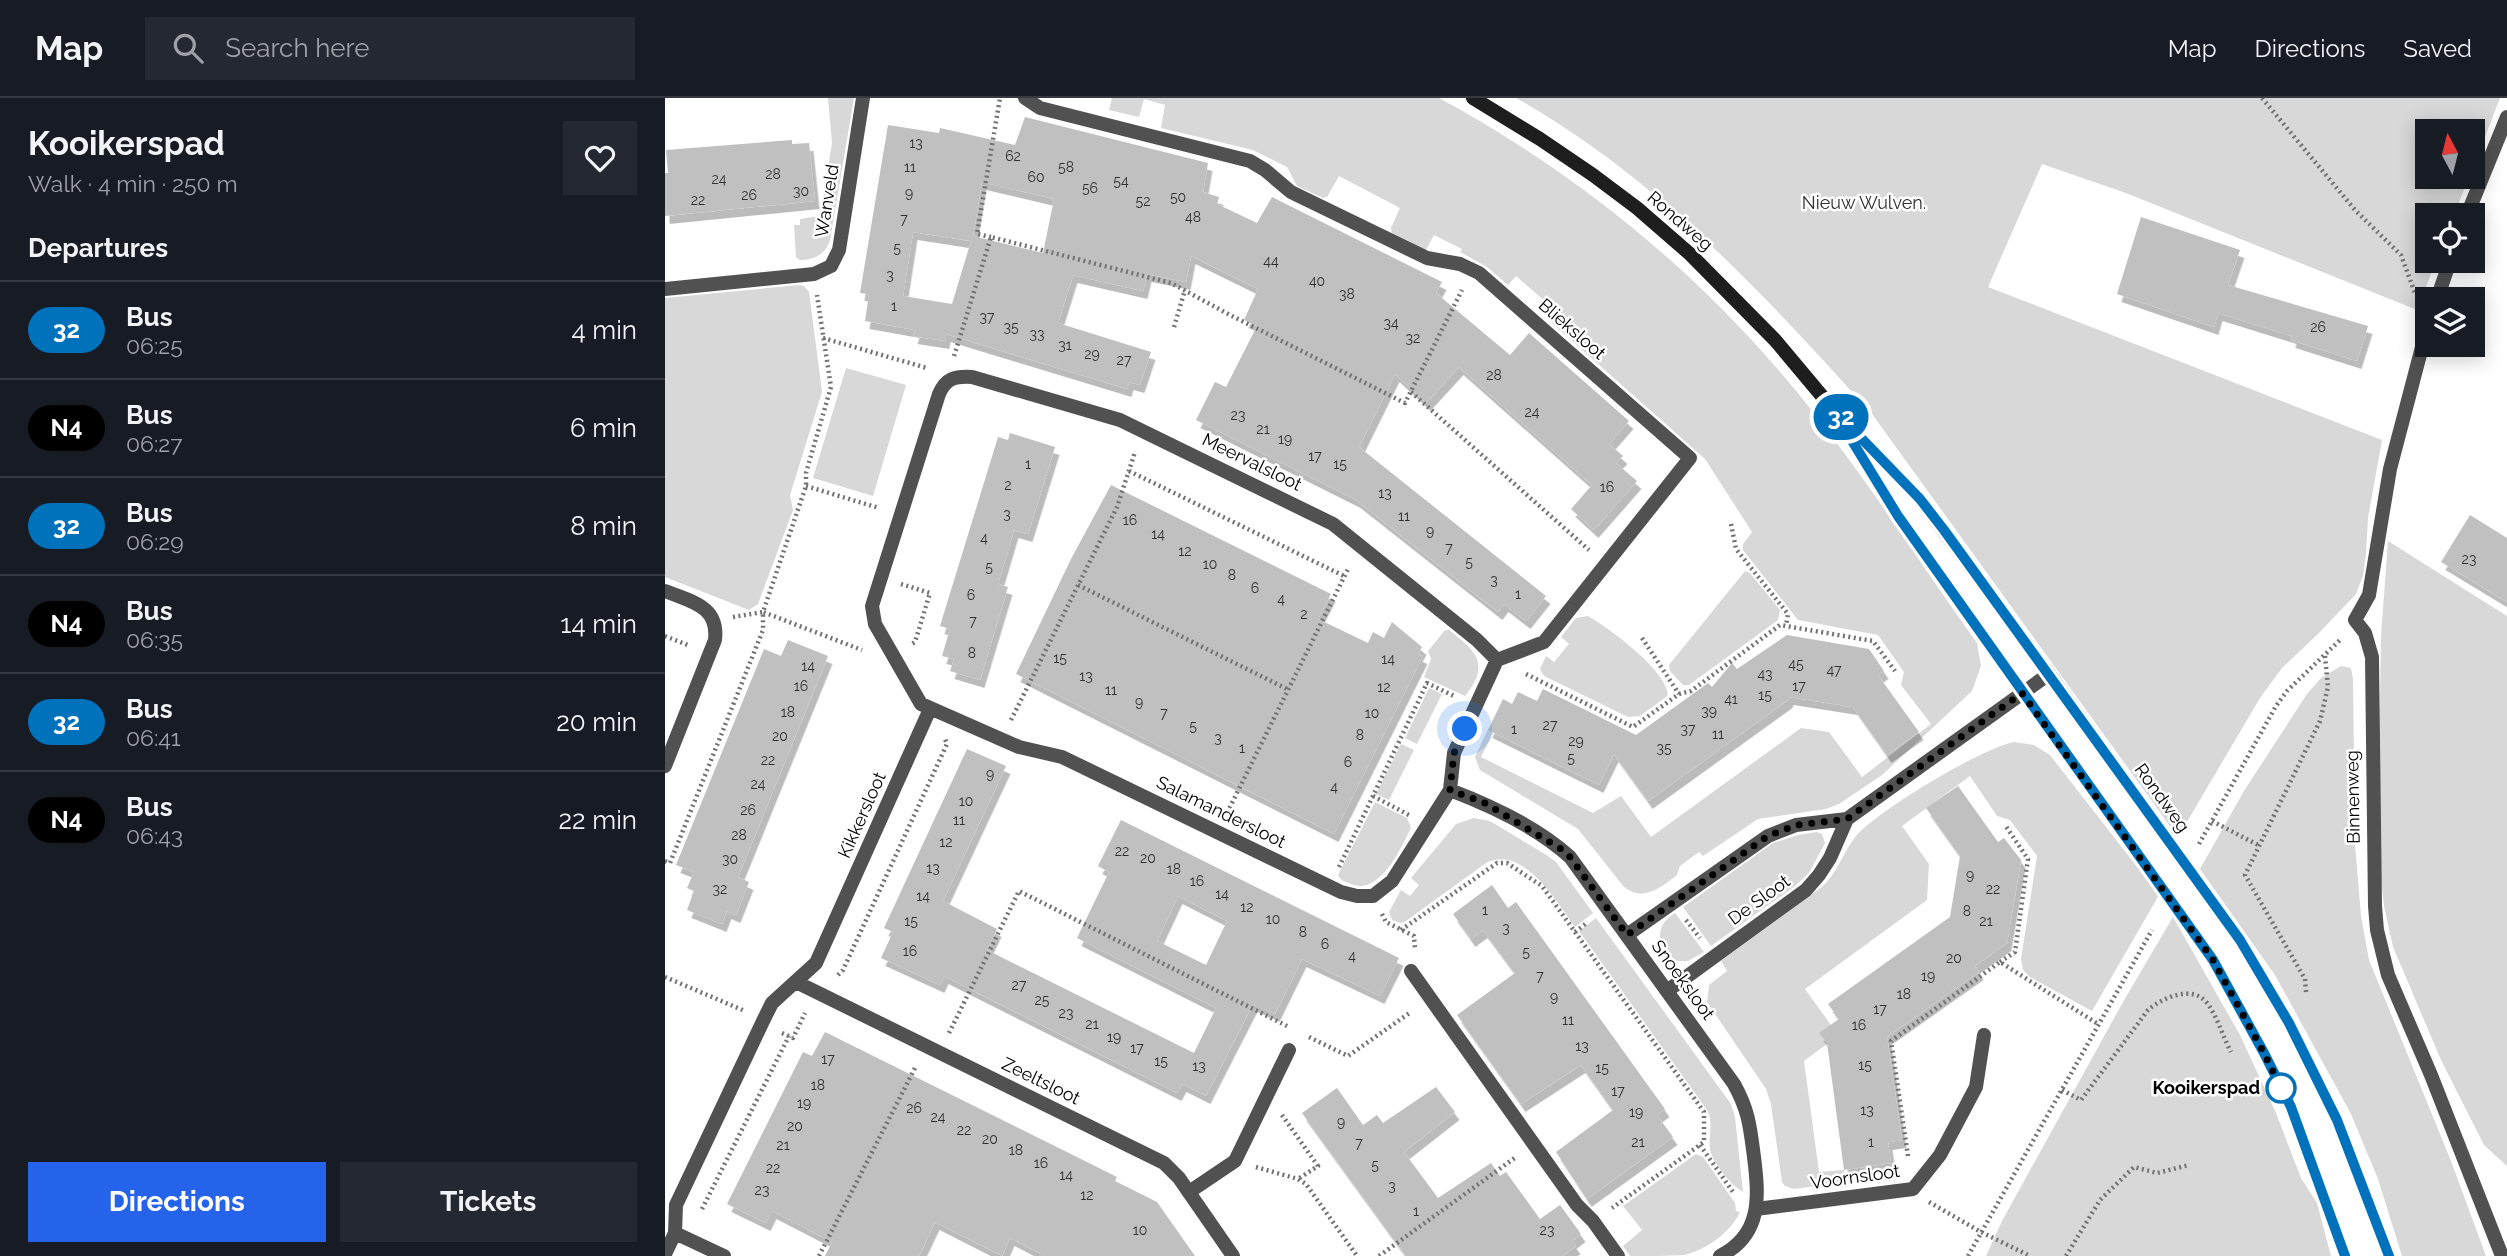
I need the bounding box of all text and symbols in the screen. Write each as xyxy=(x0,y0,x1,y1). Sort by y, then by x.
search box xyxy=(145,17,635,80)
text: Map xyxy=(35,29,103,68)
icon: search xyxy=(169,29,207,67)
text: Search here xyxy=(225,33,370,63)
text: Map xyxy=(2168,34,2217,63)
text: Directions xyxy=(2255,34,2365,63)
text: Saved xyxy=(2403,34,2472,63)
north arrow xyxy=(2415,119,2485,189)
map controls xyxy=(2415,119,2485,357)
button: heart xyxy=(563,121,637,195)
text: Kooikerspad xyxy=(28,124,225,163)
house number: 13 xyxy=(909,135,923,151)
house number: 62 xyxy=(1005,148,1021,164)
house number: 11 xyxy=(904,159,916,175)
house number: 58 xyxy=(1058,159,1074,175)
street label: Wanveld xyxy=(810,163,843,239)
house number: 28 xyxy=(765,166,781,182)
house number: 60 xyxy=(1027,169,1045,185)
text: Walk · 4 min · 250 m xyxy=(28,170,238,197)
house number: 24 xyxy=(712,171,727,187)
house number: 54 xyxy=(1113,173,1129,189)
house number: 56 xyxy=(1082,180,1098,196)
house number: 30 xyxy=(793,183,809,199)
house number: 9 xyxy=(905,185,913,201)
house number: 26 xyxy=(741,187,757,203)
street label: Rondweg xyxy=(1643,187,1717,255)
house number: 50 xyxy=(1170,189,1186,205)
house number: 22 xyxy=(691,192,705,208)
park label: Nieuw Wulven. xyxy=(1802,192,1926,213)
house number: 52 xyxy=(1136,193,1150,209)
button: locate xyxy=(2415,203,2485,273)
house number: 48 xyxy=(1185,209,1201,225)
house number: 7 xyxy=(900,211,908,227)
text: Departures xyxy=(28,233,168,263)
house number: 5 xyxy=(893,240,901,256)
house number: 44 xyxy=(1263,253,1279,269)
house number: 3 xyxy=(886,267,894,283)
house number: 40 xyxy=(1309,273,1325,289)
house number: 38 xyxy=(1339,286,1355,302)
button: layers xyxy=(2415,287,2485,357)
street label: Blieksloot xyxy=(1535,294,1610,363)
house number: 1 xyxy=(891,298,897,314)
text: Bus xyxy=(126,302,173,332)
house number: 37 xyxy=(980,309,995,325)
text: 32 xyxy=(53,315,80,344)
text: 4 min xyxy=(571,315,637,345)
house number: 34 xyxy=(1383,315,1399,331)
house number: 35 xyxy=(1003,319,1019,335)
house number: 26 xyxy=(2310,319,2326,335)
house number: 33 xyxy=(1030,326,1044,342)
house number: 32 xyxy=(1406,330,1420,346)
text: 06:25 xyxy=(126,332,183,359)
house number: 31 xyxy=(1058,337,1072,353)
house number: 29 xyxy=(1084,346,1100,362)
house number: 27 xyxy=(1117,352,1132,368)
house number: 28 xyxy=(1486,367,1502,383)
line badge: 32 xyxy=(1809,394,1873,440)
text: Bus xyxy=(126,400,173,430)
text: 32 xyxy=(1828,402,1854,431)
house number: 24 xyxy=(1525,404,1540,420)
house number: 23 xyxy=(1231,407,1245,423)
text: N4 xyxy=(50,413,83,442)
text: 6 min xyxy=(570,413,637,443)
house number: 21 xyxy=(1256,421,1270,437)
street label: Meervalsloot xyxy=(1199,428,1305,495)
text: 06:27 xyxy=(126,430,183,457)
house number: 19 xyxy=(1278,431,1292,447)
house number: 17 xyxy=(1308,448,1322,464)
house number: 1 xyxy=(1025,456,1031,472)
house number: 15 xyxy=(1333,456,1347,472)
house number: 2 xyxy=(1004,477,1012,493)
house number: 16 xyxy=(1600,479,1614,495)
house number: 13 xyxy=(1378,485,1392,501)
text: Bus xyxy=(126,498,173,528)
house number: 3 xyxy=(1003,506,1011,522)
house number: 11 xyxy=(1398,508,1410,524)
text: 32 xyxy=(53,511,80,540)
text: 8 min xyxy=(570,511,637,541)
house number: 16 xyxy=(1123,512,1137,528)
house number: 9 xyxy=(1426,523,1434,539)
house number: 14 xyxy=(1151,526,1165,542)
text: 06:29 xyxy=(126,528,184,555)
house number: 4 xyxy=(980,530,988,546)
house number: 7 xyxy=(1445,540,1453,556)
house number: 12 xyxy=(1178,543,1192,559)
house number: 23 xyxy=(2462,551,2476,567)
house number: 5 xyxy=(1465,554,1473,570)
house number: 10 xyxy=(1203,556,1217,572)
house number: 5 xyxy=(985,559,993,575)
house number: 8 xyxy=(1228,567,1236,583)
house number: 3 xyxy=(1490,572,1498,588)
house number: 6 xyxy=(1251,580,1259,596)
house number: 1 xyxy=(1515,586,1521,602)
house number: 6 xyxy=(967,587,975,603)
house number: 4 xyxy=(1277,591,1285,607)
text: Bus xyxy=(126,596,173,626)
house number: 2 xyxy=(1300,606,1308,622)
text: N4 xyxy=(50,609,83,638)
text: 14 min xyxy=(560,609,637,639)
house number: 7 xyxy=(969,613,977,629)
text: 06:35 xyxy=(126,626,183,653)
house number: 8 xyxy=(968,645,976,661)
house number: 15 xyxy=(1053,650,1067,666)
house number: 14 xyxy=(1381,651,1395,667)
house number: 45 xyxy=(1788,656,1804,672)
house number: 14 xyxy=(801,658,815,674)
house number: 47 xyxy=(1826,662,1842,678)
house number: 43 xyxy=(1757,666,1773,682)
house number: 13 xyxy=(1079,668,1093,684)
house number: 16 xyxy=(794,678,808,694)
house number: 17 xyxy=(1792,678,1806,694)
house number: 12 xyxy=(1377,679,1391,695)
house number: 11 xyxy=(1105,682,1117,698)
house number: 15 xyxy=(1758,687,1772,703)
house number: 41 xyxy=(1724,691,1738,707)
text: Bus xyxy=(126,694,173,724)
house number: 9 xyxy=(1135,694,1143,710)
house number: 39 xyxy=(1701,703,1717,719)
house number: 18 xyxy=(781,704,795,720)
house number: 7 xyxy=(1160,705,1168,721)
house number: 10 xyxy=(1365,705,1379,721)
text: 32 xyxy=(53,707,80,736)
text: 20 min xyxy=(556,707,637,737)
your location xyxy=(1447,711,1482,746)
house number: 27 xyxy=(1543,717,1558,733)
house number: 5 xyxy=(1189,718,1197,734)
house number: 1 xyxy=(1511,721,1517,737)
house number: 37 xyxy=(1681,721,1696,737)
text: 06:41 xyxy=(126,724,181,751)
house number: 11 xyxy=(1712,726,1724,742)
house number: 8 xyxy=(1356,727,1364,743)
house number: 20 xyxy=(772,728,788,744)
house number: 3 xyxy=(1214,730,1222,746)
house number: 29 xyxy=(1568,733,1584,749)
house number: 1 xyxy=(1239,740,1245,756)
house number: 35 xyxy=(1656,740,1672,756)
house number: 5 xyxy=(1567,750,1575,766)
street label: Binnenweg xyxy=(2341,750,2364,844)
house number: 22 xyxy=(761,752,775,768)
house number: 6 xyxy=(1344,754,1352,770)
street label: Rondweg xyxy=(2130,759,2194,836)
house number: 9 xyxy=(986,766,994,782)
street label: Kikkersloot xyxy=(833,769,890,861)
street label: Salamandersloot xyxy=(1153,771,1289,852)
house number: 24 xyxy=(751,776,766,792)
house number: 4 xyxy=(1330,779,1338,795)
text: Bus xyxy=(126,792,173,822)
house number: 10 xyxy=(959,793,973,809)
house number: 26 xyxy=(740,802,756,818)
text: N4 xyxy=(50,805,83,834)
text: 22 min xyxy=(559,805,637,835)
house number: 11 xyxy=(953,812,965,828)
text: 06:43 xyxy=(126,822,183,849)
house number: 28 xyxy=(731,827,747,843)
house number: 12 xyxy=(939,834,953,850)
house number: 22 xyxy=(1115,843,1129,859)
house number: 20 xyxy=(1140,850,1156,866)
house number: 30 xyxy=(722,851,738,867)
house number: 13 xyxy=(926,860,940,876)
house number: 18 xyxy=(1167,861,1181,877)
house number: 9 xyxy=(1966,867,1974,883)
street label: De Sloot xyxy=(1724,870,1794,929)
house number: 16 xyxy=(1190,873,1204,889)
house number: 32 xyxy=(713,881,727,897)
house number: 22 xyxy=(1986,881,2000,897)
house number: 14 xyxy=(1215,886,1229,902)
house number: 14 xyxy=(916,888,930,904)
house number: 12 xyxy=(1240,899,1254,915)
house number: 1 xyxy=(1482,902,1488,918)
house number: 8 xyxy=(1963,903,1971,919)
house number: 10 xyxy=(1266,911,1280,927)
house number: 15 xyxy=(904,913,918,929)
house number: 21 xyxy=(1979,913,1993,929)
house number: 3 xyxy=(1502,920,1510,936)
house number: 8 xyxy=(1299,924,1307,940)
house number: 6 xyxy=(1321,936,1329,952)
street label: Snoeksloot xyxy=(1648,936,1719,1024)
house number: 16 xyxy=(903,943,917,959)
house number: 5 xyxy=(1522,944,1530,960)
house number: 4 xyxy=(1348,948,1356,964)
house number: 20 xyxy=(1946,950,1962,966)
house number: 7 xyxy=(1536,968,1544,984)
house number: 19 xyxy=(1921,968,1935,984)
house number: 27 xyxy=(1012,977,1027,993)
house number: 18 xyxy=(1897,986,1911,1002)
house number: 9 xyxy=(1550,989,1558,1005)
house number: 25 xyxy=(1035,992,1050,1008)
house number: 17 xyxy=(1873,1001,1887,1017)
house number: 23 xyxy=(1059,1005,1073,1021)
house number: 11 xyxy=(1562,1012,1574,1028)
house number: 21 xyxy=(1085,1016,1099,1032)
house number: 16 xyxy=(1852,1017,1866,1033)
house number: 19 xyxy=(1107,1029,1121,1045)
house number: 13 xyxy=(1575,1038,1589,1054)
house number: 17 xyxy=(1130,1040,1144,1056)
house number: 17 xyxy=(821,1051,835,1067)
street label: Zeeltsloot xyxy=(999,1053,1084,1108)
house number: 15 xyxy=(1154,1053,1168,1069)
house number: 15 xyxy=(1858,1057,1872,1073)
house number: 13 xyxy=(1192,1058,1206,1074)
house number: 15 xyxy=(1595,1060,1609,1076)
marker: Kooikerspad xyxy=(2266,1073,2296,1103)
house number: 18 xyxy=(811,1077,825,1093)
place label: Kooikerspad xyxy=(2153,1077,2260,1098)
house number: 17 xyxy=(1611,1083,1625,1099)
house number: 19 xyxy=(797,1095,811,1111)
house number: 26 xyxy=(906,1100,922,1116)
house number: 13 xyxy=(1860,1102,1874,1118)
house number: 19 xyxy=(1629,1104,1643,1120)
house number: 24 xyxy=(931,1109,946,1125)
house number: 9 xyxy=(1337,1114,1345,1130)
house number: 20 xyxy=(787,1118,803,1134)
house number: 22 xyxy=(957,1122,971,1138)
house number: 20 xyxy=(982,1131,998,1147)
house number: 21 xyxy=(1631,1134,1645,1150)
house number: 1 xyxy=(1868,1134,1874,1150)
house number: 7 xyxy=(1355,1135,1363,1151)
house number: 21 xyxy=(776,1137,790,1153)
house number: 18 xyxy=(1009,1142,1023,1158)
house number: 16 xyxy=(1034,1155,1048,1171)
house number: 5 xyxy=(1371,1157,1379,1173)
house number: 22 xyxy=(766,1160,780,1176)
street label: Voornsloot xyxy=(1809,1160,1901,1193)
button: Directions xyxy=(28,1162,326,1242)
button: Tickets xyxy=(340,1162,637,1242)
house number: 14 xyxy=(1059,1167,1073,1183)
house number: 3 xyxy=(1388,1178,1396,1194)
house number: 23 xyxy=(755,1182,769,1198)
house number: 12 xyxy=(1080,1187,1094,1203)
house number: 1 xyxy=(1413,1203,1419,1219)
house number: 10 xyxy=(1133,1222,1147,1238)
house number: 23 xyxy=(1540,1222,1554,1238)

